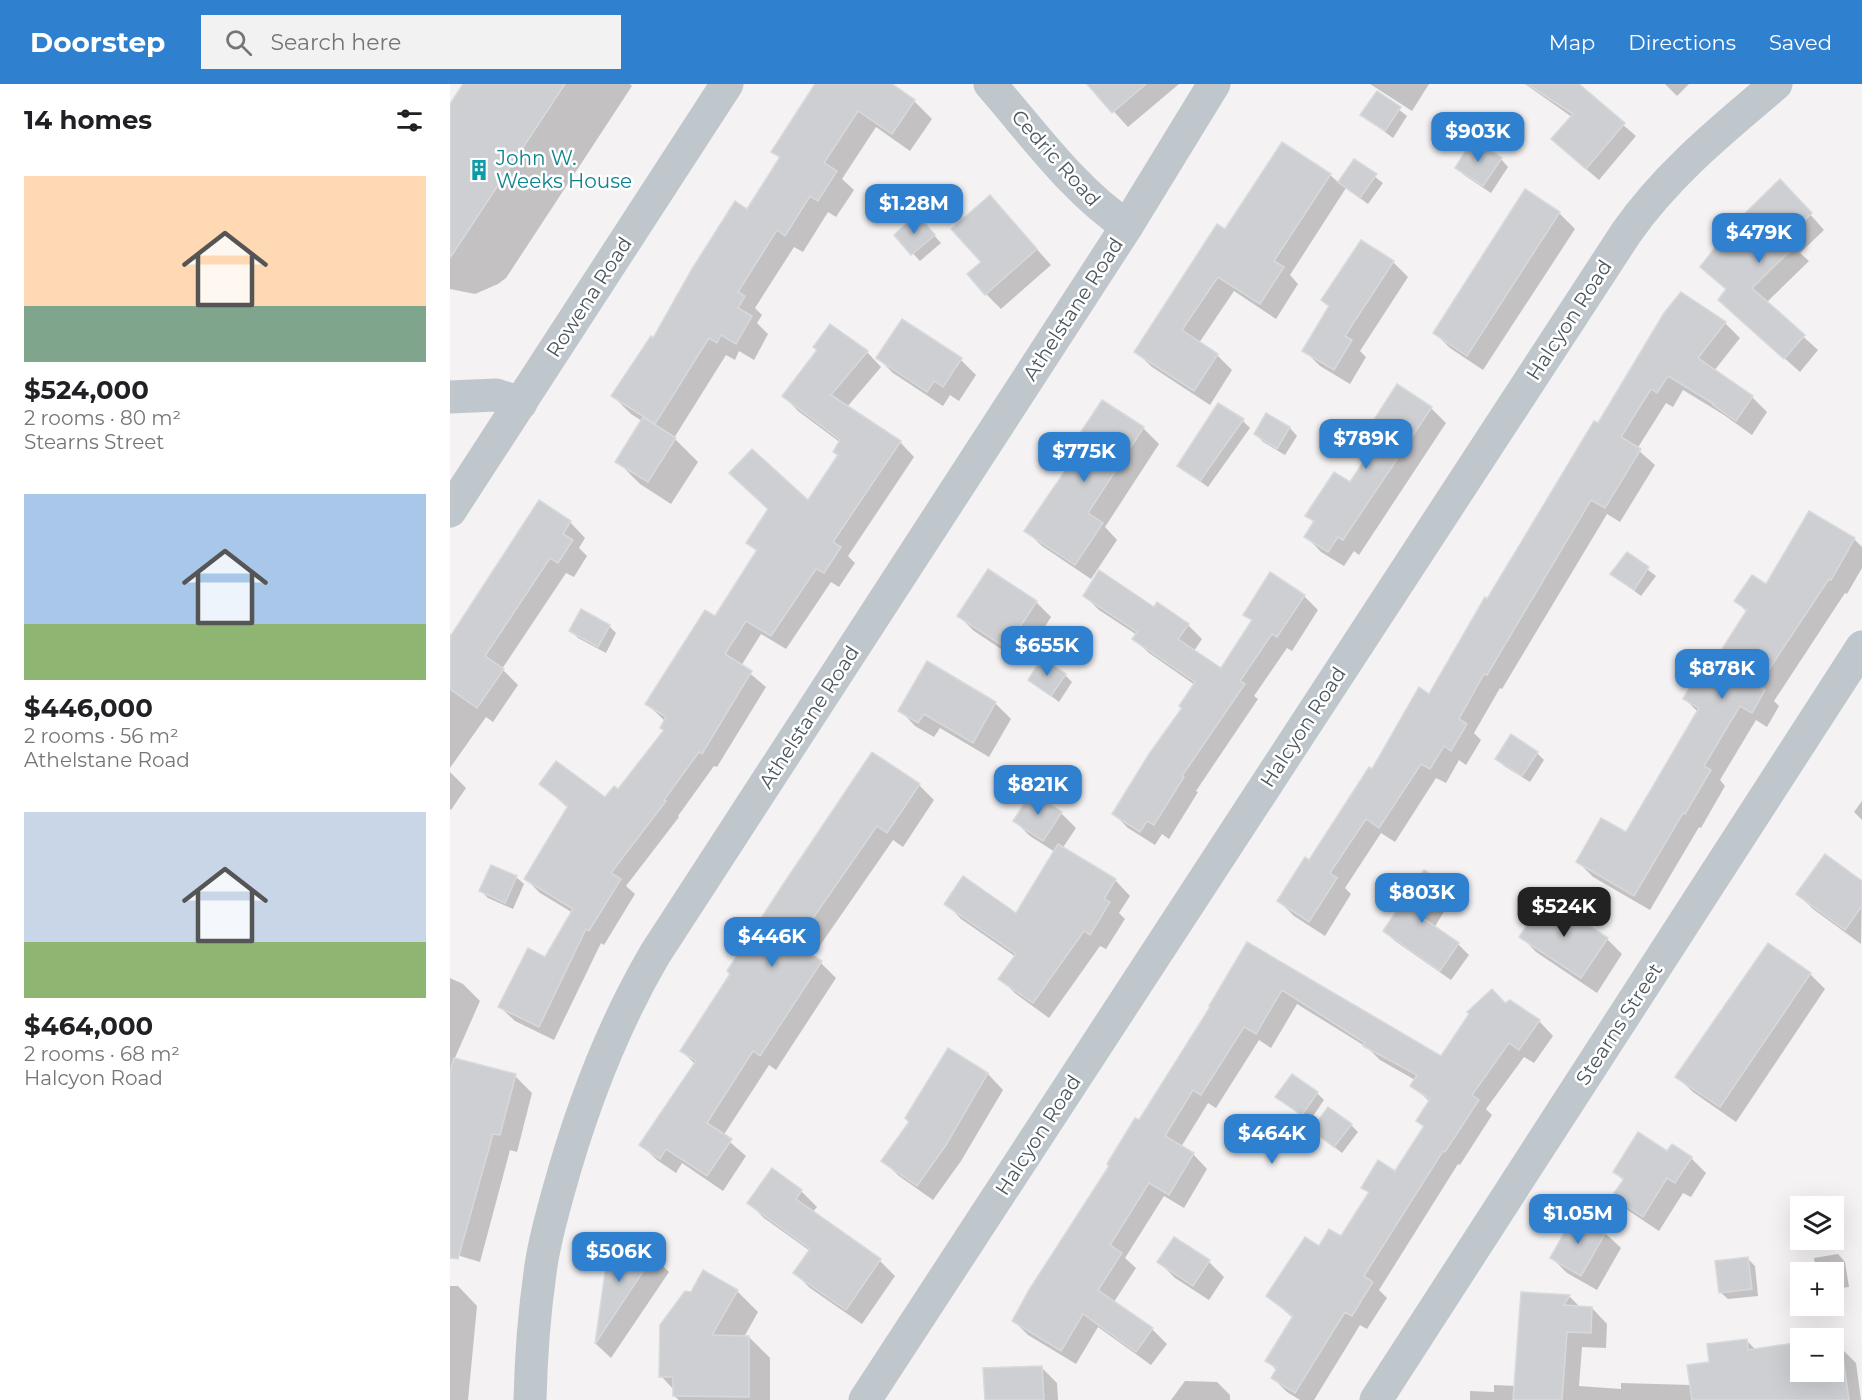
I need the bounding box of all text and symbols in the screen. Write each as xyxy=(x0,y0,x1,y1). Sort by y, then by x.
search box xyxy=(201,15,621,69)
text: Doorstep xyxy=(30,25,165,59)
icon: search xyxy=(222,26,255,59)
text: Search here xyxy=(270,29,401,56)
text: Map xyxy=(1549,30,1595,55)
text: Directions xyxy=(1628,30,1736,55)
text: Saved xyxy=(1769,30,1832,55)
text: 14 homes xyxy=(24,104,152,136)
icon: filters xyxy=(393,104,426,137)
street label: Cedric Road xyxy=(1006,105,1106,211)
pin: $903K xyxy=(1436,112,1520,163)
text: $903K xyxy=(1445,119,1511,143)
place label: John W. Weeks House xyxy=(495,146,632,193)
building icon: John W. Weeks House xyxy=(467,158,491,182)
pin: $1.28M xyxy=(865,184,963,235)
text: $1.28M xyxy=(879,191,949,215)
pin: $479K xyxy=(1717,213,1801,264)
icon: home xyxy=(171,215,279,323)
text: $479K xyxy=(1726,220,1792,244)
street label: Rowena Road xyxy=(541,232,637,362)
street label: Athelstane Road xyxy=(1018,233,1128,385)
street label: Halcyon Road xyxy=(1521,255,1617,385)
text: $524,000 xyxy=(24,374,149,406)
text: 2 rooms · 80 m² xyxy=(24,406,181,430)
pin: $789K xyxy=(1324,419,1408,470)
text: $789K xyxy=(1333,426,1399,450)
text: Stearns Street xyxy=(24,430,164,454)
pin: $775K xyxy=(1042,432,1126,483)
text: $775K xyxy=(1052,439,1116,463)
icon: home xyxy=(171,533,279,641)
pin: $655K xyxy=(1005,626,1089,677)
text: $655K xyxy=(1015,633,1079,657)
street label: Athelstane Road xyxy=(754,641,864,793)
pin: $878K xyxy=(1680,649,1764,700)
text: $878K xyxy=(1689,656,1755,680)
street label: Halcyon Road xyxy=(1255,662,1351,792)
text: $446,000 xyxy=(24,692,153,724)
text: 2 rooms · 56 m² xyxy=(24,724,179,748)
text: Athelstane Road xyxy=(24,748,190,772)
pin: $821K xyxy=(996,765,1080,816)
text: $821K xyxy=(1008,772,1068,796)
icon: home xyxy=(171,851,279,959)
pin: $803K xyxy=(1380,873,1464,924)
text: $803K xyxy=(1389,880,1455,904)
pin: $524K xyxy=(1522,887,1606,938)
text: $524K xyxy=(1532,894,1596,918)
pin: $446K xyxy=(730,917,814,968)
text: $446K xyxy=(738,924,806,948)
street label: Stearns Street xyxy=(1571,959,1667,1089)
text: $464,000 xyxy=(24,1010,153,1042)
text: 2 rooms · 68 m² xyxy=(24,1042,180,1066)
text: Halcyon Road xyxy=(24,1066,163,1090)
street label: Halcyon Road xyxy=(990,1070,1086,1200)
pin: $464K xyxy=(1230,1114,1314,1165)
text: $464K xyxy=(1238,1121,1306,1145)
pin: $1.05M xyxy=(1529,1194,1627,1245)
map controls xyxy=(1790,1196,1844,1382)
button: layers xyxy=(1790,1196,1844,1250)
text: $1.05M xyxy=(1543,1201,1613,1225)
pin: $506K xyxy=(577,1232,661,1283)
text: $506K xyxy=(586,1239,652,1263)
button: + xyxy=(1790,1262,1844,1316)
button: − xyxy=(1790,1328,1844,1382)

